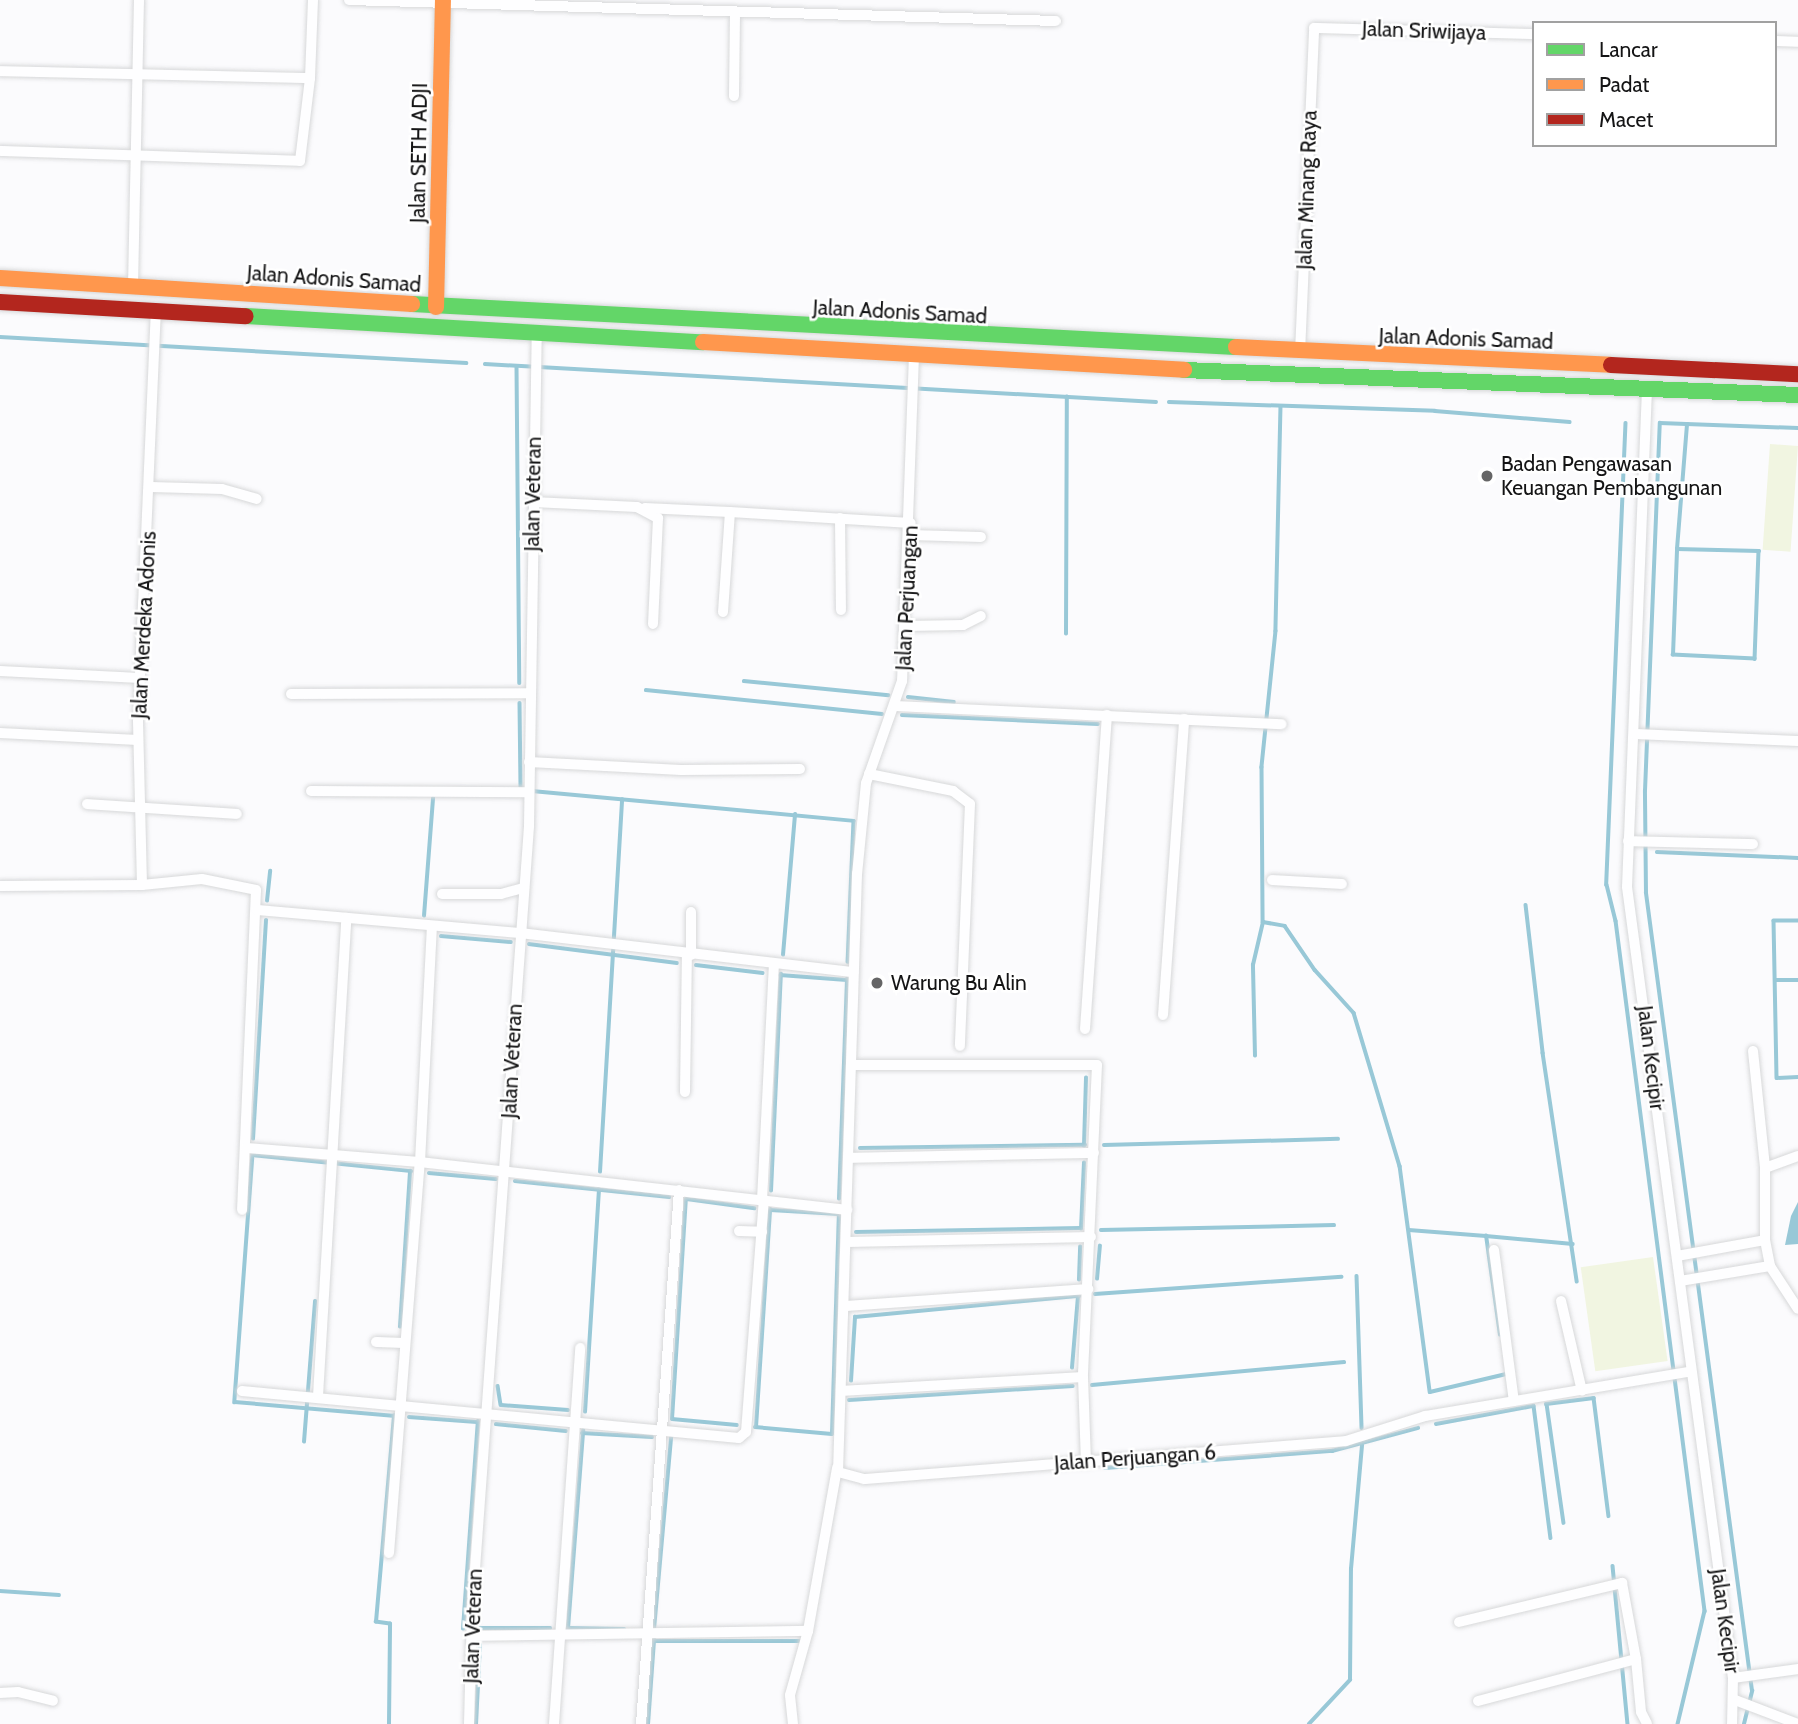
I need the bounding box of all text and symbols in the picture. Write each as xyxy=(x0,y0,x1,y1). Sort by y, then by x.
street label: Jalan Sriwijaya xyxy=(1361,16,1487,46)
legend xyxy=(1532,21,1777,147)
text: Lancar xyxy=(1599,37,1658,62)
text: Padat xyxy=(1599,72,1649,97)
street label: Jalan SETH ADJI xyxy=(405,83,433,223)
text: Macet xyxy=(1599,107,1653,132)
street label: Jalan Minang Raya xyxy=(1292,110,1322,270)
street label: Jalan Adonis Samad xyxy=(246,260,422,298)
street label: Jalan Adonis Samad xyxy=(812,295,988,329)
street label: Jalan Adonis Samad xyxy=(1378,323,1554,355)
street label: Jalan Veteran xyxy=(519,436,547,552)
place label: Badan Pengawasan Keuangan Pembangunan xyxy=(1501,451,1722,501)
marker: Badan Pengawasan Keuangan Pembangunan xyxy=(1479,468,1495,484)
street label: Jalan Perjuangan xyxy=(891,525,923,671)
street label: Jalan Merdeka Adonis xyxy=(126,530,162,720)
place label: Warung Bu Alin xyxy=(891,970,1027,996)
marker: Warung Bu Alin xyxy=(869,975,885,991)
street label: Jalan Veteran xyxy=(496,1003,528,1119)
street label: Jalan Kecipir xyxy=(1632,1004,1670,1112)
street label: Jalan Perjuangan 6 xyxy=(1053,1440,1217,1476)
street label: Jalan Kecipir xyxy=(1705,1567,1745,1675)
street label: Jalan Veteran xyxy=(458,1568,488,1684)

